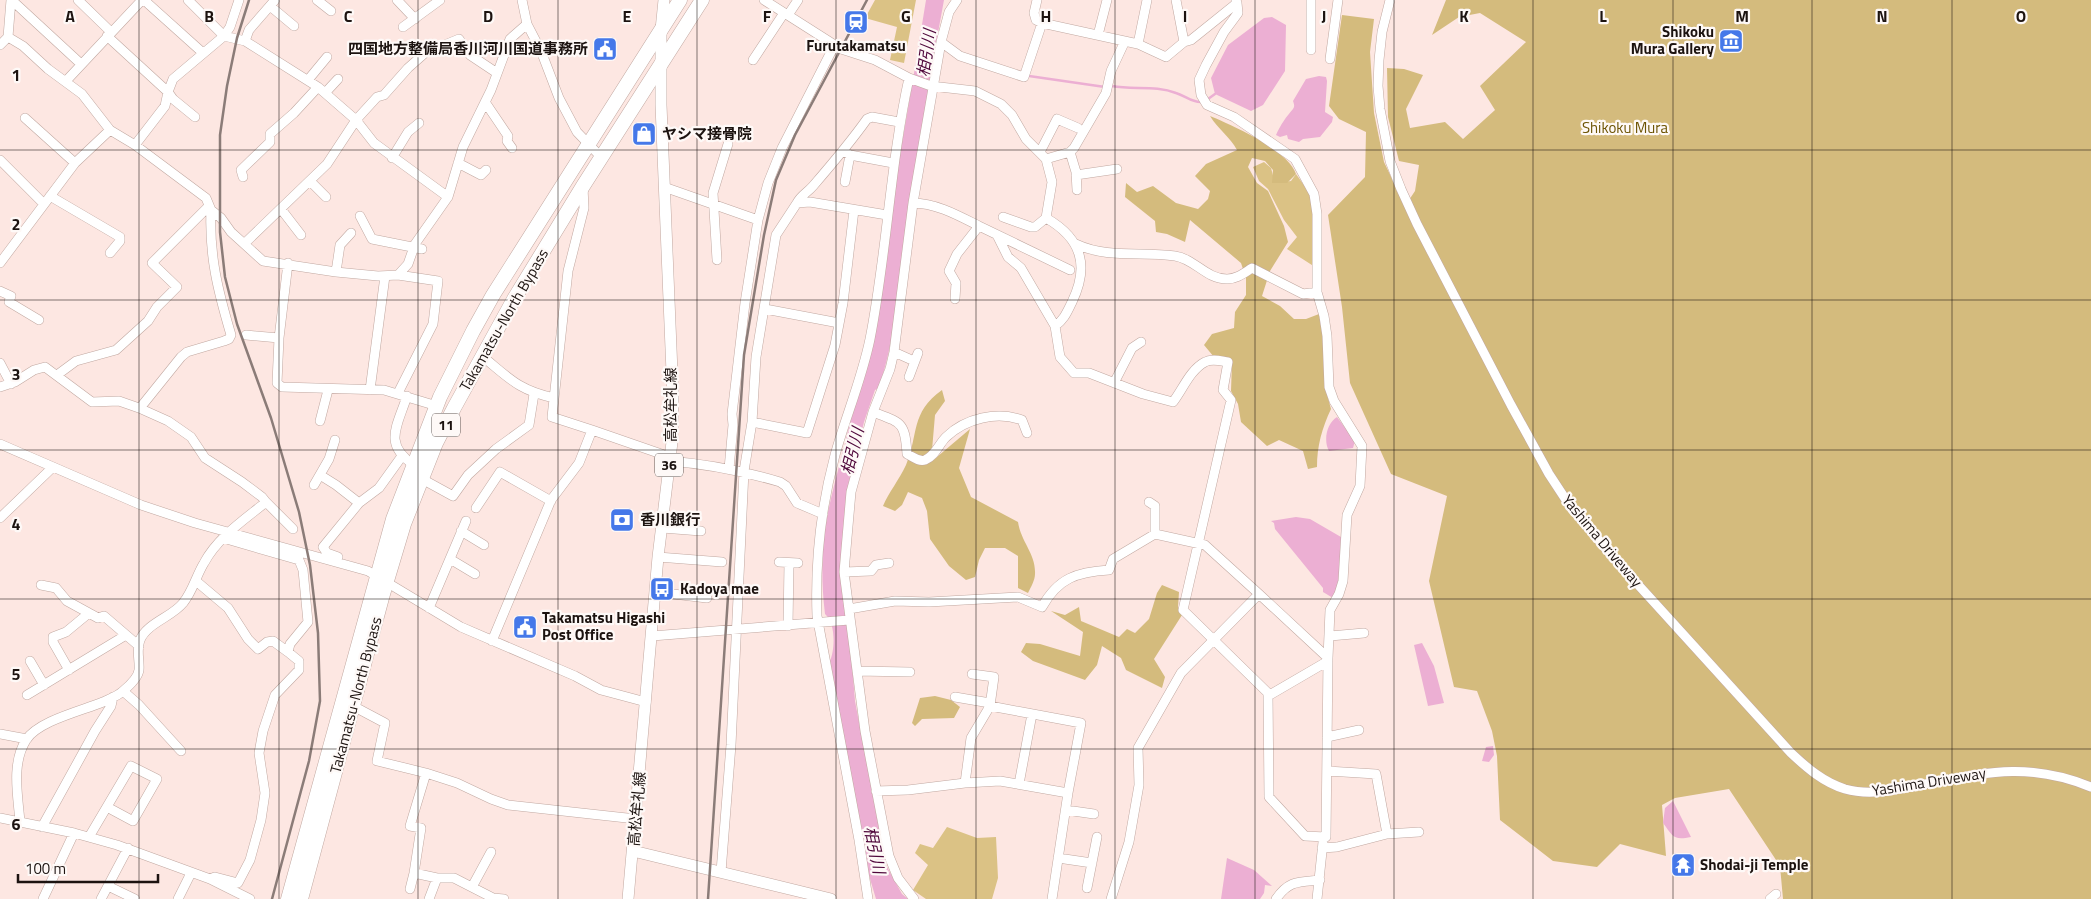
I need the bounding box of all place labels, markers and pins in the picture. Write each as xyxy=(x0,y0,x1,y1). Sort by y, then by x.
station icon: Furutakamatsu xyxy=(843,9,869,35)
place label: Shikoku Mura Gallery xyxy=(1631,20,1714,60)
museum icon: Shikoku Mura Gallery xyxy=(1718,28,1744,54)
place label: Furutakamatsu xyxy=(806,34,906,57)
public building icon: 四国地方整備局香川河川国道事務所 xyxy=(592,36,618,62)
place label: 四国地方整備局香川河川国道事務所 xyxy=(348,37,588,60)
shop icon: ヤシマ接骨院 xyxy=(631,121,657,147)
place label: ヤシマ接骨院 xyxy=(662,122,752,145)
bank icon: 香川銀行 xyxy=(609,507,635,533)
place label: 香川銀行 xyxy=(640,508,700,531)
bus stop icon: Kadoya mae xyxy=(649,576,675,602)
place label: Kadoya mae xyxy=(680,577,759,600)
place label: Takamatsu Higashi Post Office xyxy=(542,606,665,646)
public building icon: Takamatsu Higashi Post Office xyxy=(512,614,538,640)
temple icon: Shodai-ji Temple xyxy=(1670,852,1696,878)
place label: Shodai-ji Temple xyxy=(1700,853,1809,876)

